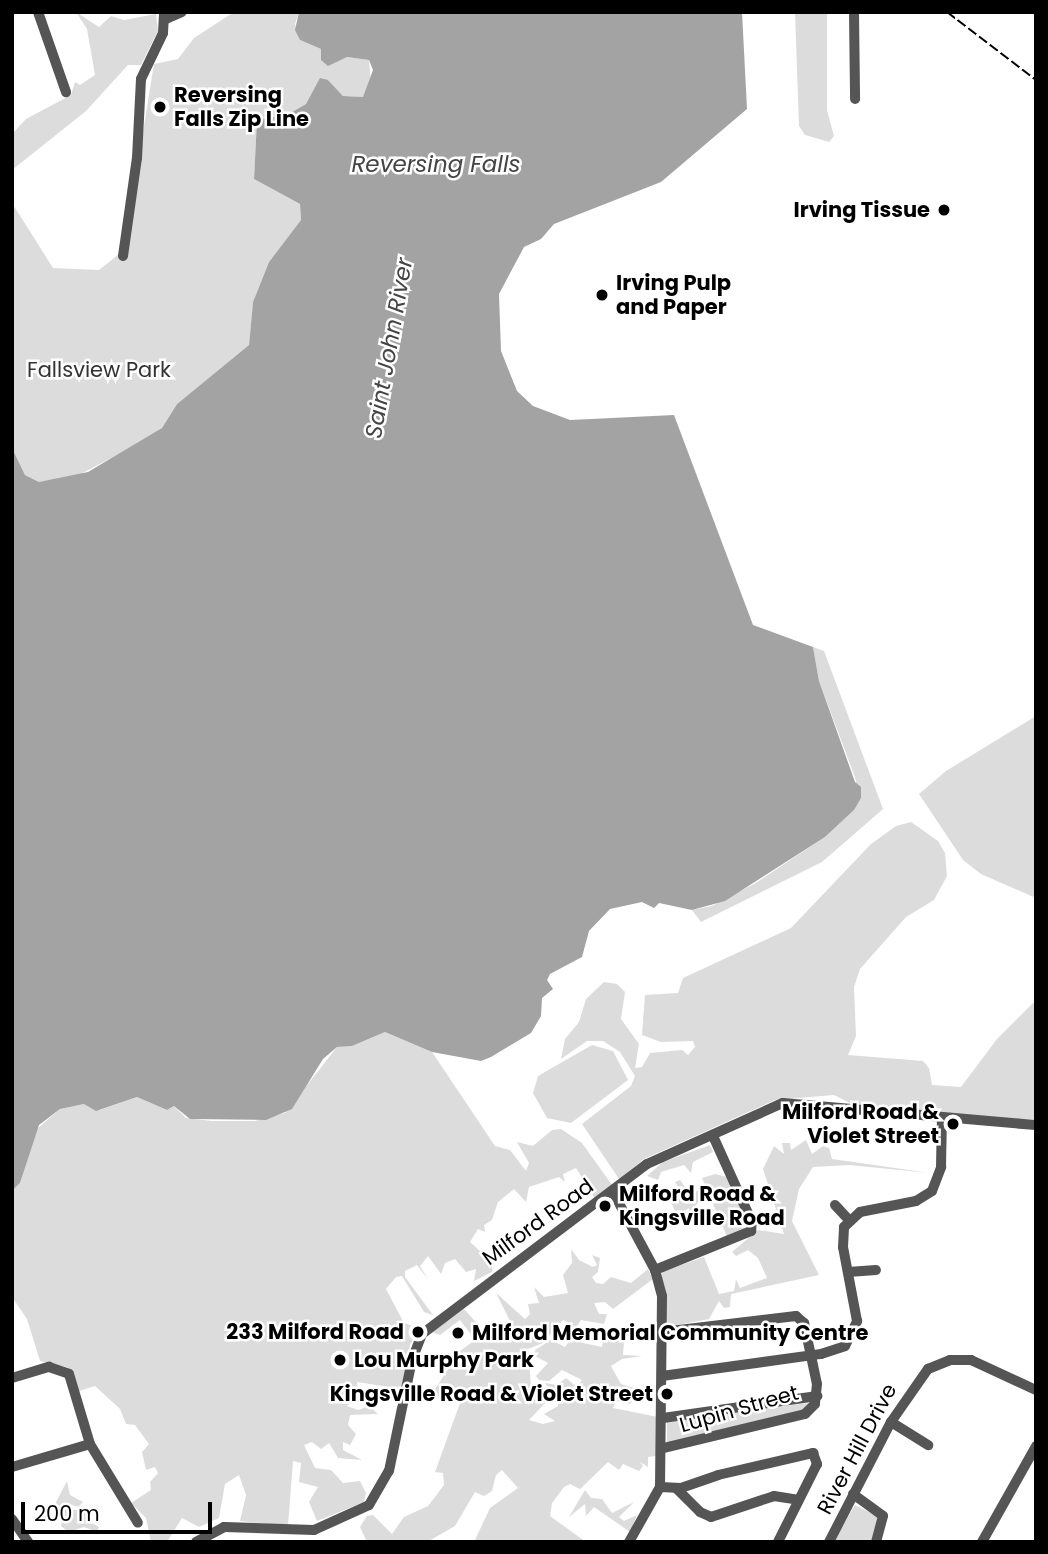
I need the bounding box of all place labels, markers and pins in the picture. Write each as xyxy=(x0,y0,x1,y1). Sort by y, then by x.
place label: Reversing Falls Zip Line xyxy=(174,82,309,132)
marker: Reversing Falls Zip Line xyxy=(152,99,168,115)
place label: Irving Tissue xyxy=(793,197,930,223)
marker: Irving Tissue xyxy=(936,202,952,218)
place label: Irving Pulp and Paper xyxy=(616,270,731,320)
marker: Irving Pulp and Paper xyxy=(594,287,610,303)
place label: Milford Road & Violet Street xyxy=(782,1099,939,1149)
marker: Milford Road & Violet Street xyxy=(945,1116,961,1132)
place label: Milford Road & Kingsville Road xyxy=(619,1181,785,1231)
marker: Milford Road & Kingsville Road xyxy=(597,1198,613,1214)
place label: 233 Milford Road xyxy=(226,1319,404,1345)
place label: Milford Memorial Community Centre xyxy=(472,1320,868,1346)
marker: 233 Milford Road xyxy=(410,1324,426,1340)
marker: Milford Memorial Community Centre xyxy=(450,1325,466,1341)
place label: Lou Murphy Park xyxy=(354,1347,534,1373)
marker: Lou Murphy Park xyxy=(332,1352,348,1368)
place label: Kingsville Road & Violet Street xyxy=(330,1381,653,1407)
marker: Kingsville Road & Violet Street xyxy=(659,1386,675,1402)

